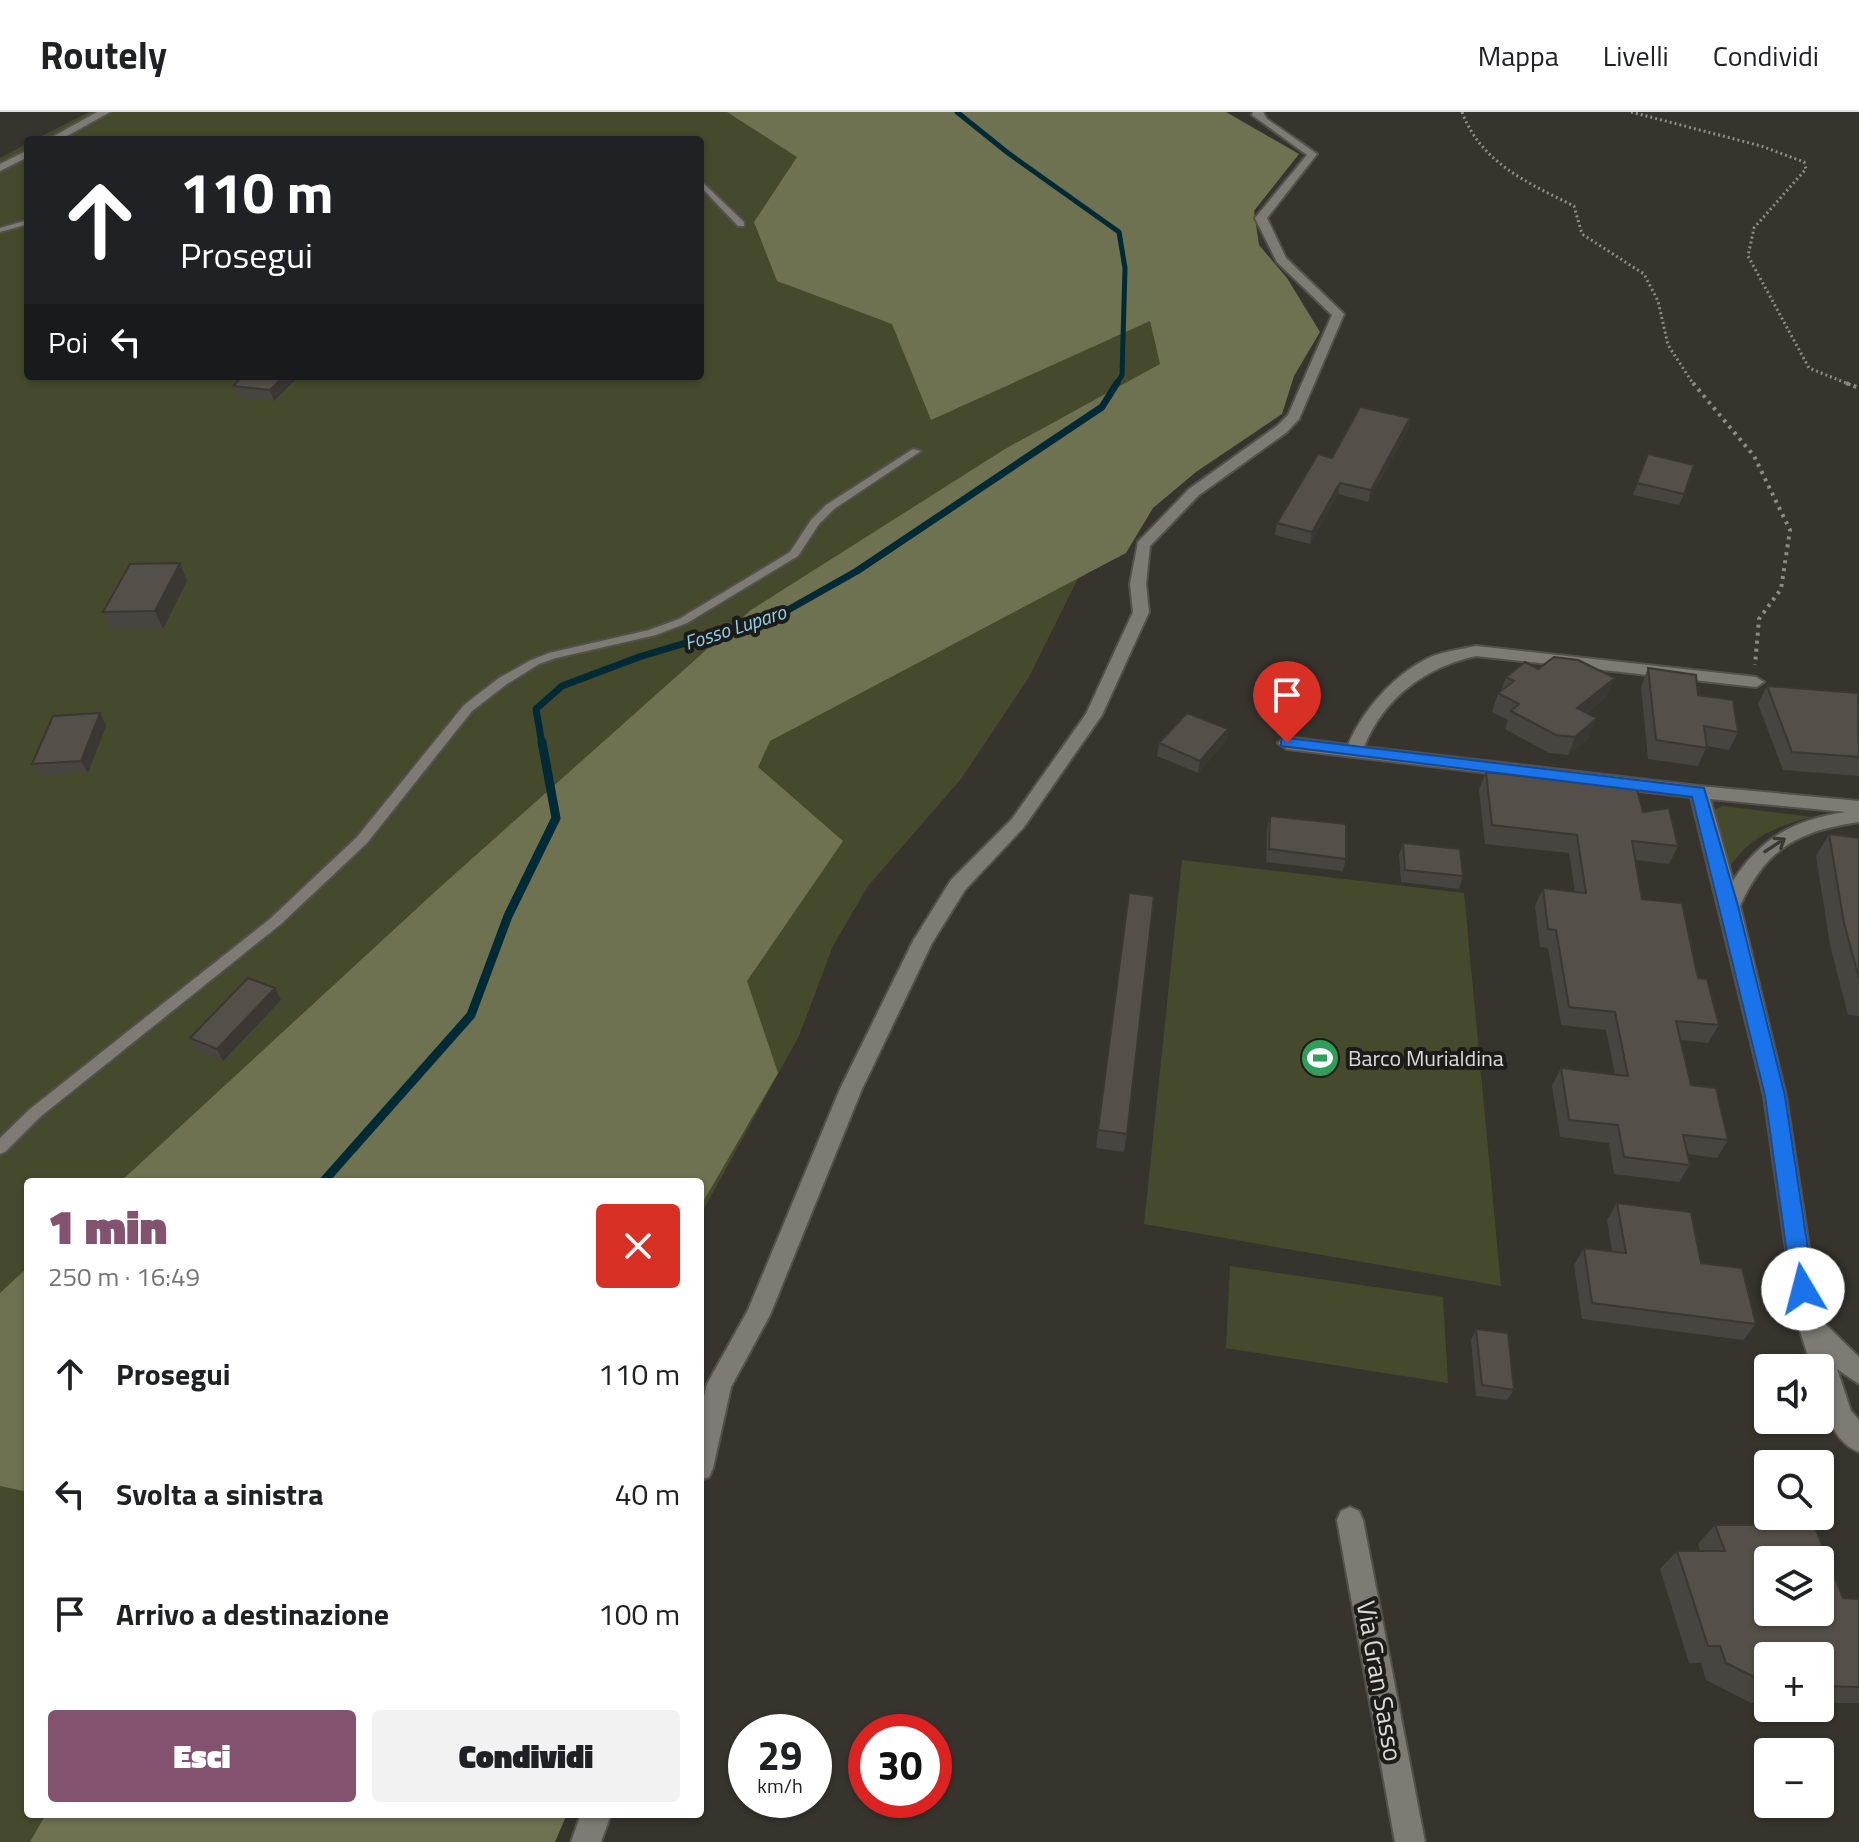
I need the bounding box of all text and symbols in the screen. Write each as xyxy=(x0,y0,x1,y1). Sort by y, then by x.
text: Routely xyxy=(40,26,167,84)
text: Mappa xyxy=(1478,34,1559,77)
text: Livelli xyxy=(1603,34,1669,77)
text: Condividi xyxy=(1713,34,1819,77)
text: 110 m xyxy=(180,150,333,235)
icon: ahead xyxy=(48,168,152,272)
text: Prosegui xyxy=(180,227,313,282)
text: Poi xyxy=(48,319,88,365)
icon: left xyxy=(104,320,148,364)
water label: Fosso Luparo xyxy=(680,596,791,658)
pin xyxy=(1253,661,1321,743)
icon: arrive xyxy=(1265,673,1309,717)
one-way arrow xyxy=(1763,836,1785,853)
sports icon: Barco Murialdina xyxy=(1299,1037,1341,1079)
place label: Barco Murialdina xyxy=(1348,1041,1504,1075)
text: 1 min xyxy=(48,1190,167,1263)
button: close xyxy=(596,1204,680,1288)
position arrow xyxy=(1761,1247,1845,1331)
text: 250 m · 16:49 xyxy=(48,1257,200,1296)
text: Prosegui xyxy=(116,1351,231,1397)
text: 110 m xyxy=(598,1351,680,1397)
icon: ahead xyxy=(48,1352,92,1396)
map controls xyxy=(1754,1354,1834,1818)
button: sound xyxy=(1754,1354,1834,1434)
button: search xyxy=(1754,1450,1834,1530)
text: Svolta a sinistra xyxy=(116,1471,324,1517)
text: 40 m xyxy=(615,1471,680,1517)
icon: left xyxy=(48,1472,92,1516)
button: layers xyxy=(1754,1546,1834,1626)
text: Arrivo a destinazione xyxy=(116,1591,389,1637)
text: 100 m xyxy=(598,1591,680,1637)
icon: arrive xyxy=(48,1592,92,1636)
street label: Via Gran Sasso xyxy=(1347,1598,1413,1764)
button: + xyxy=(1754,1642,1834,1722)
button: Esci xyxy=(48,1710,356,1802)
button: Condividi xyxy=(372,1710,680,1802)
speed limit sign: 30 xyxy=(848,1714,952,1818)
text: 29 xyxy=(758,1725,802,1786)
button: − xyxy=(1754,1738,1834,1818)
text: km/h xyxy=(757,1770,803,1801)

